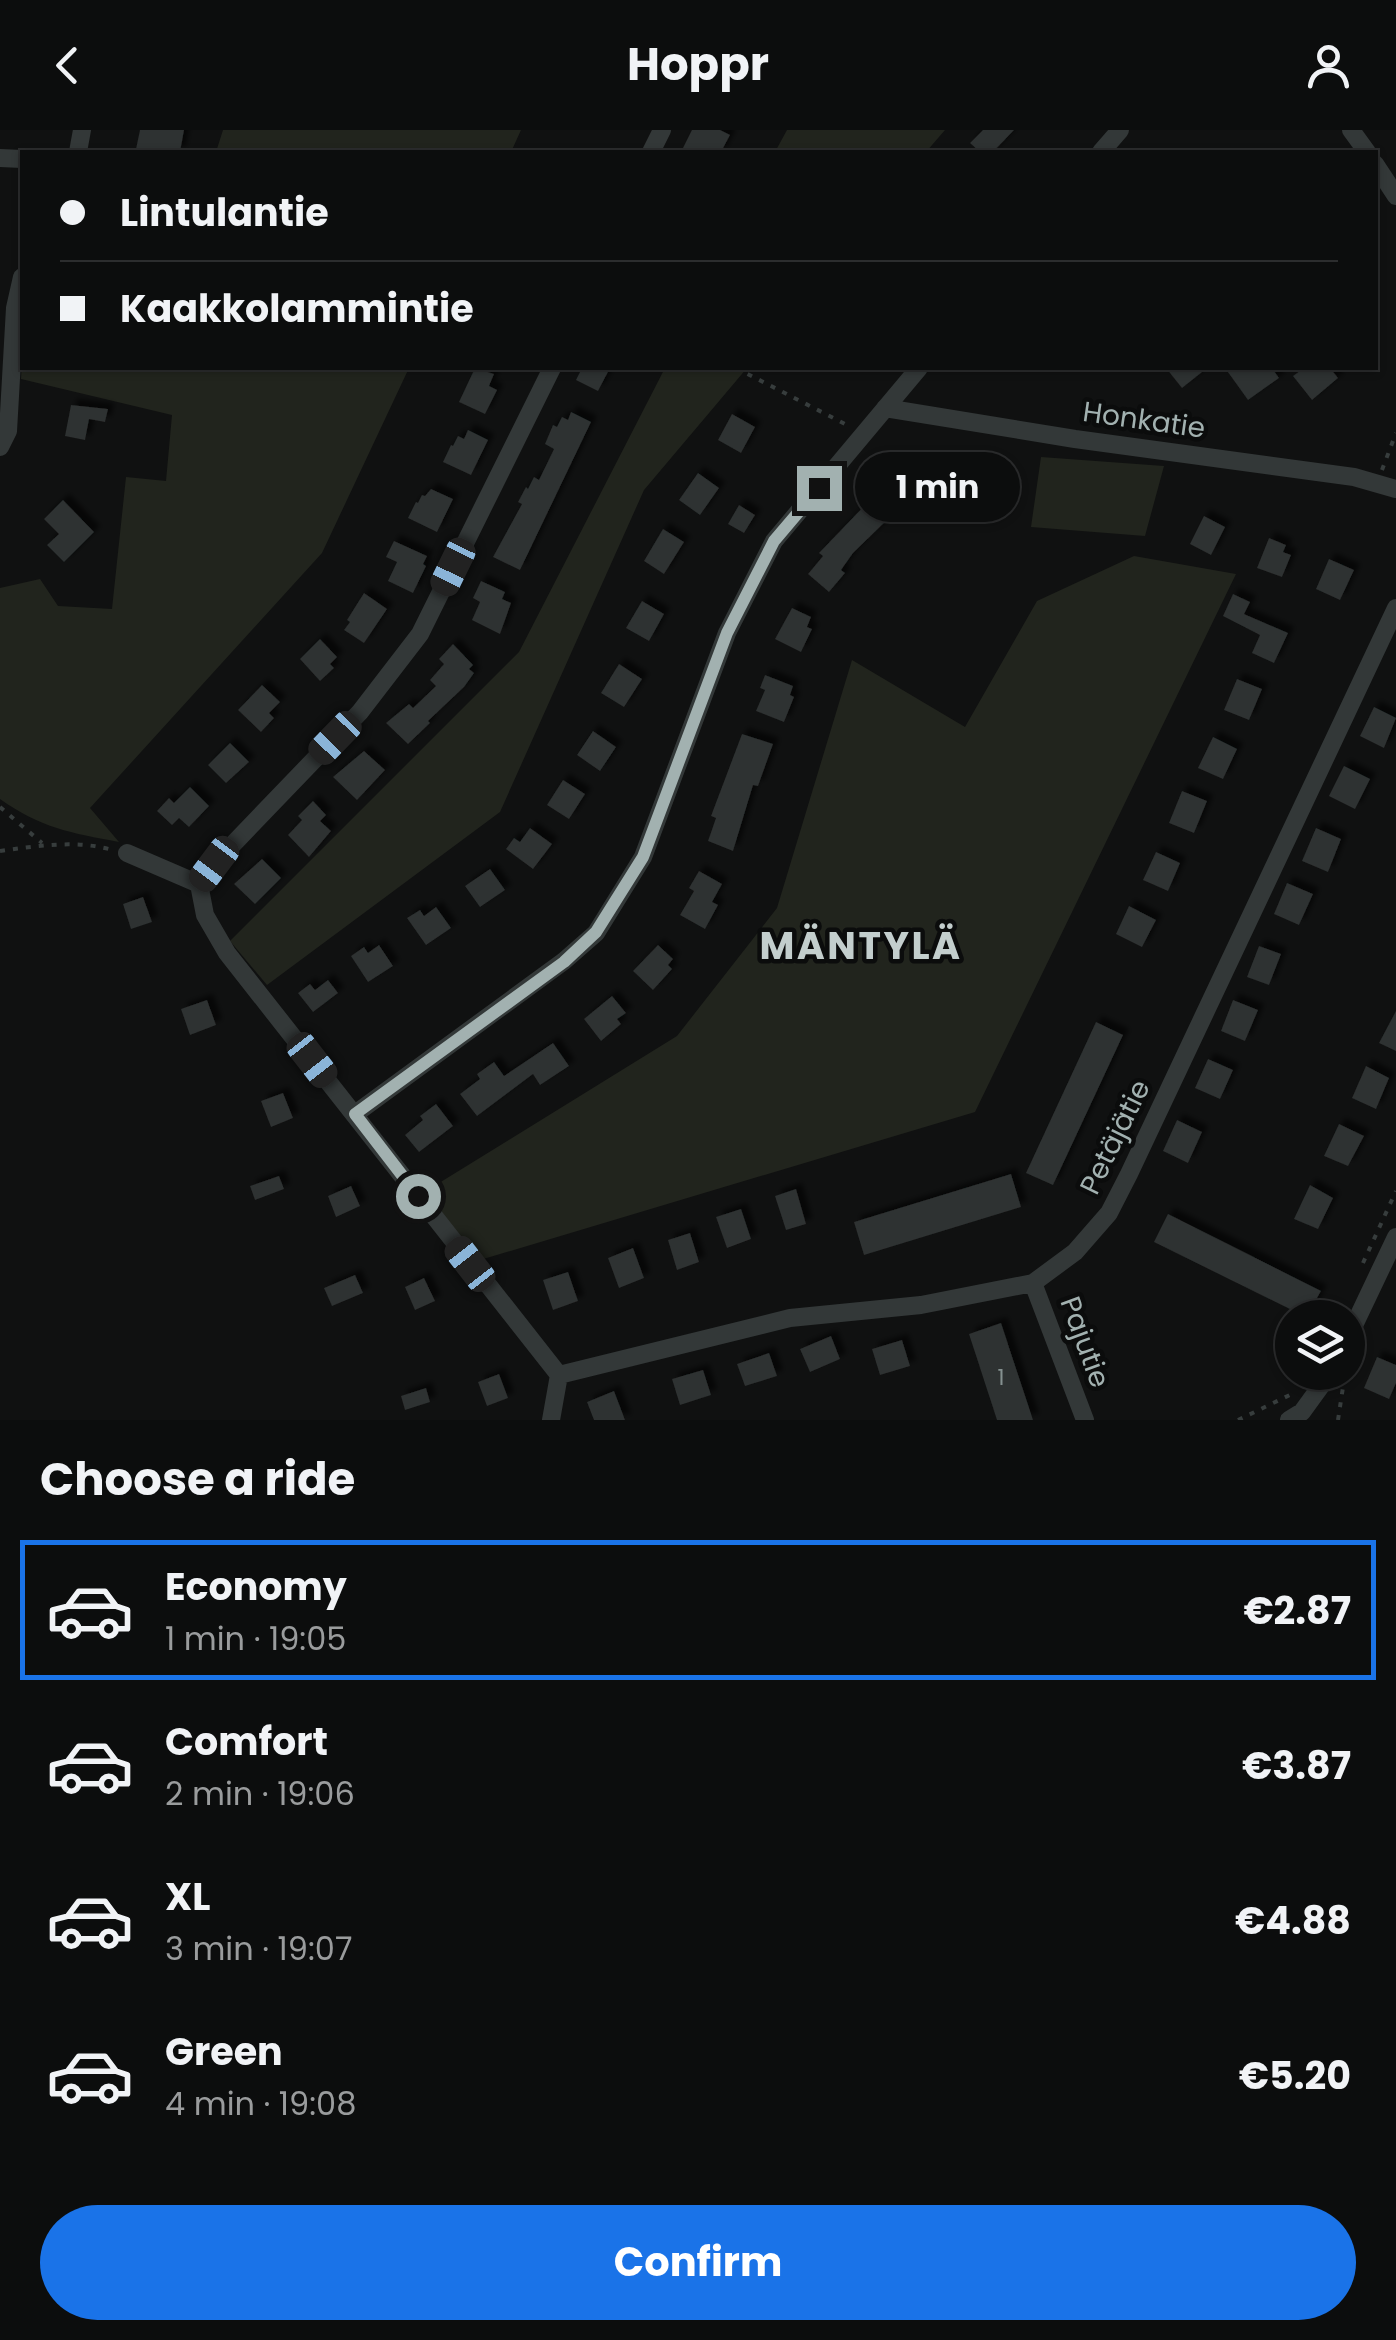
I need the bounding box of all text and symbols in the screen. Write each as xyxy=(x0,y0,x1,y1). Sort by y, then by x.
text: Hoppr xyxy=(627,33,769,96)
icon: back xyxy=(40,38,95,93)
icon: person xyxy=(1301,38,1356,93)
text: Lintulantie xyxy=(120,186,329,239)
text: Kaakkolammintie xyxy=(120,282,474,335)
street label: Honkatie xyxy=(1080,392,1208,448)
callout: 1 min xyxy=(854,453,1019,523)
text: 1 min xyxy=(896,464,979,509)
route end xyxy=(797,466,842,511)
car xyxy=(426,533,480,601)
car xyxy=(303,706,367,770)
car xyxy=(184,831,244,897)
district label: MÄNTYLÄ xyxy=(759,919,963,972)
car xyxy=(282,1027,342,1093)
street label: Petäjätie xyxy=(1071,1073,1159,1201)
route start xyxy=(396,1174,441,1219)
car xyxy=(440,1231,500,1297)
street label: Pajutie xyxy=(1051,1291,1119,1393)
map controls xyxy=(1275,1300,1365,1390)
button: layers xyxy=(1275,1300,1365,1390)
house number: 1 xyxy=(997,1362,1005,1393)
text: Choose a ride xyxy=(40,1448,355,1511)
text: Economy xyxy=(165,1560,347,1613)
icon: car xyxy=(45,1565,135,1655)
text: €2.87 xyxy=(1243,1584,1351,1637)
text: 1 min · 19:05 xyxy=(165,1616,346,1661)
text: Comfort xyxy=(165,1715,328,1768)
icon: car xyxy=(45,1720,135,1810)
text: €3.87 xyxy=(1242,1739,1351,1792)
text: 2 min · 19:06 xyxy=(165,1771,355,1816)
text: XL xyxy=(165,1870,210,1923)
icon: car xyxy=(45,1875,135,1965)
text: €4.88 xyxy=(1235,1894,1351,1947)
text: 3 min · 19:07 xyxy=(165,1926,352,1971)
text: Green xyxy=(165,2025,283,2078)
icon: car xyxy=(45,2030,135,2120)
text: €5.20 xyxy=(1239,2049,1351,2102)
text: 4 min · 19:08 xyxy=(165,2081,356,2126)
button: Confirm xyxy=(40,2205,1356,2320)

